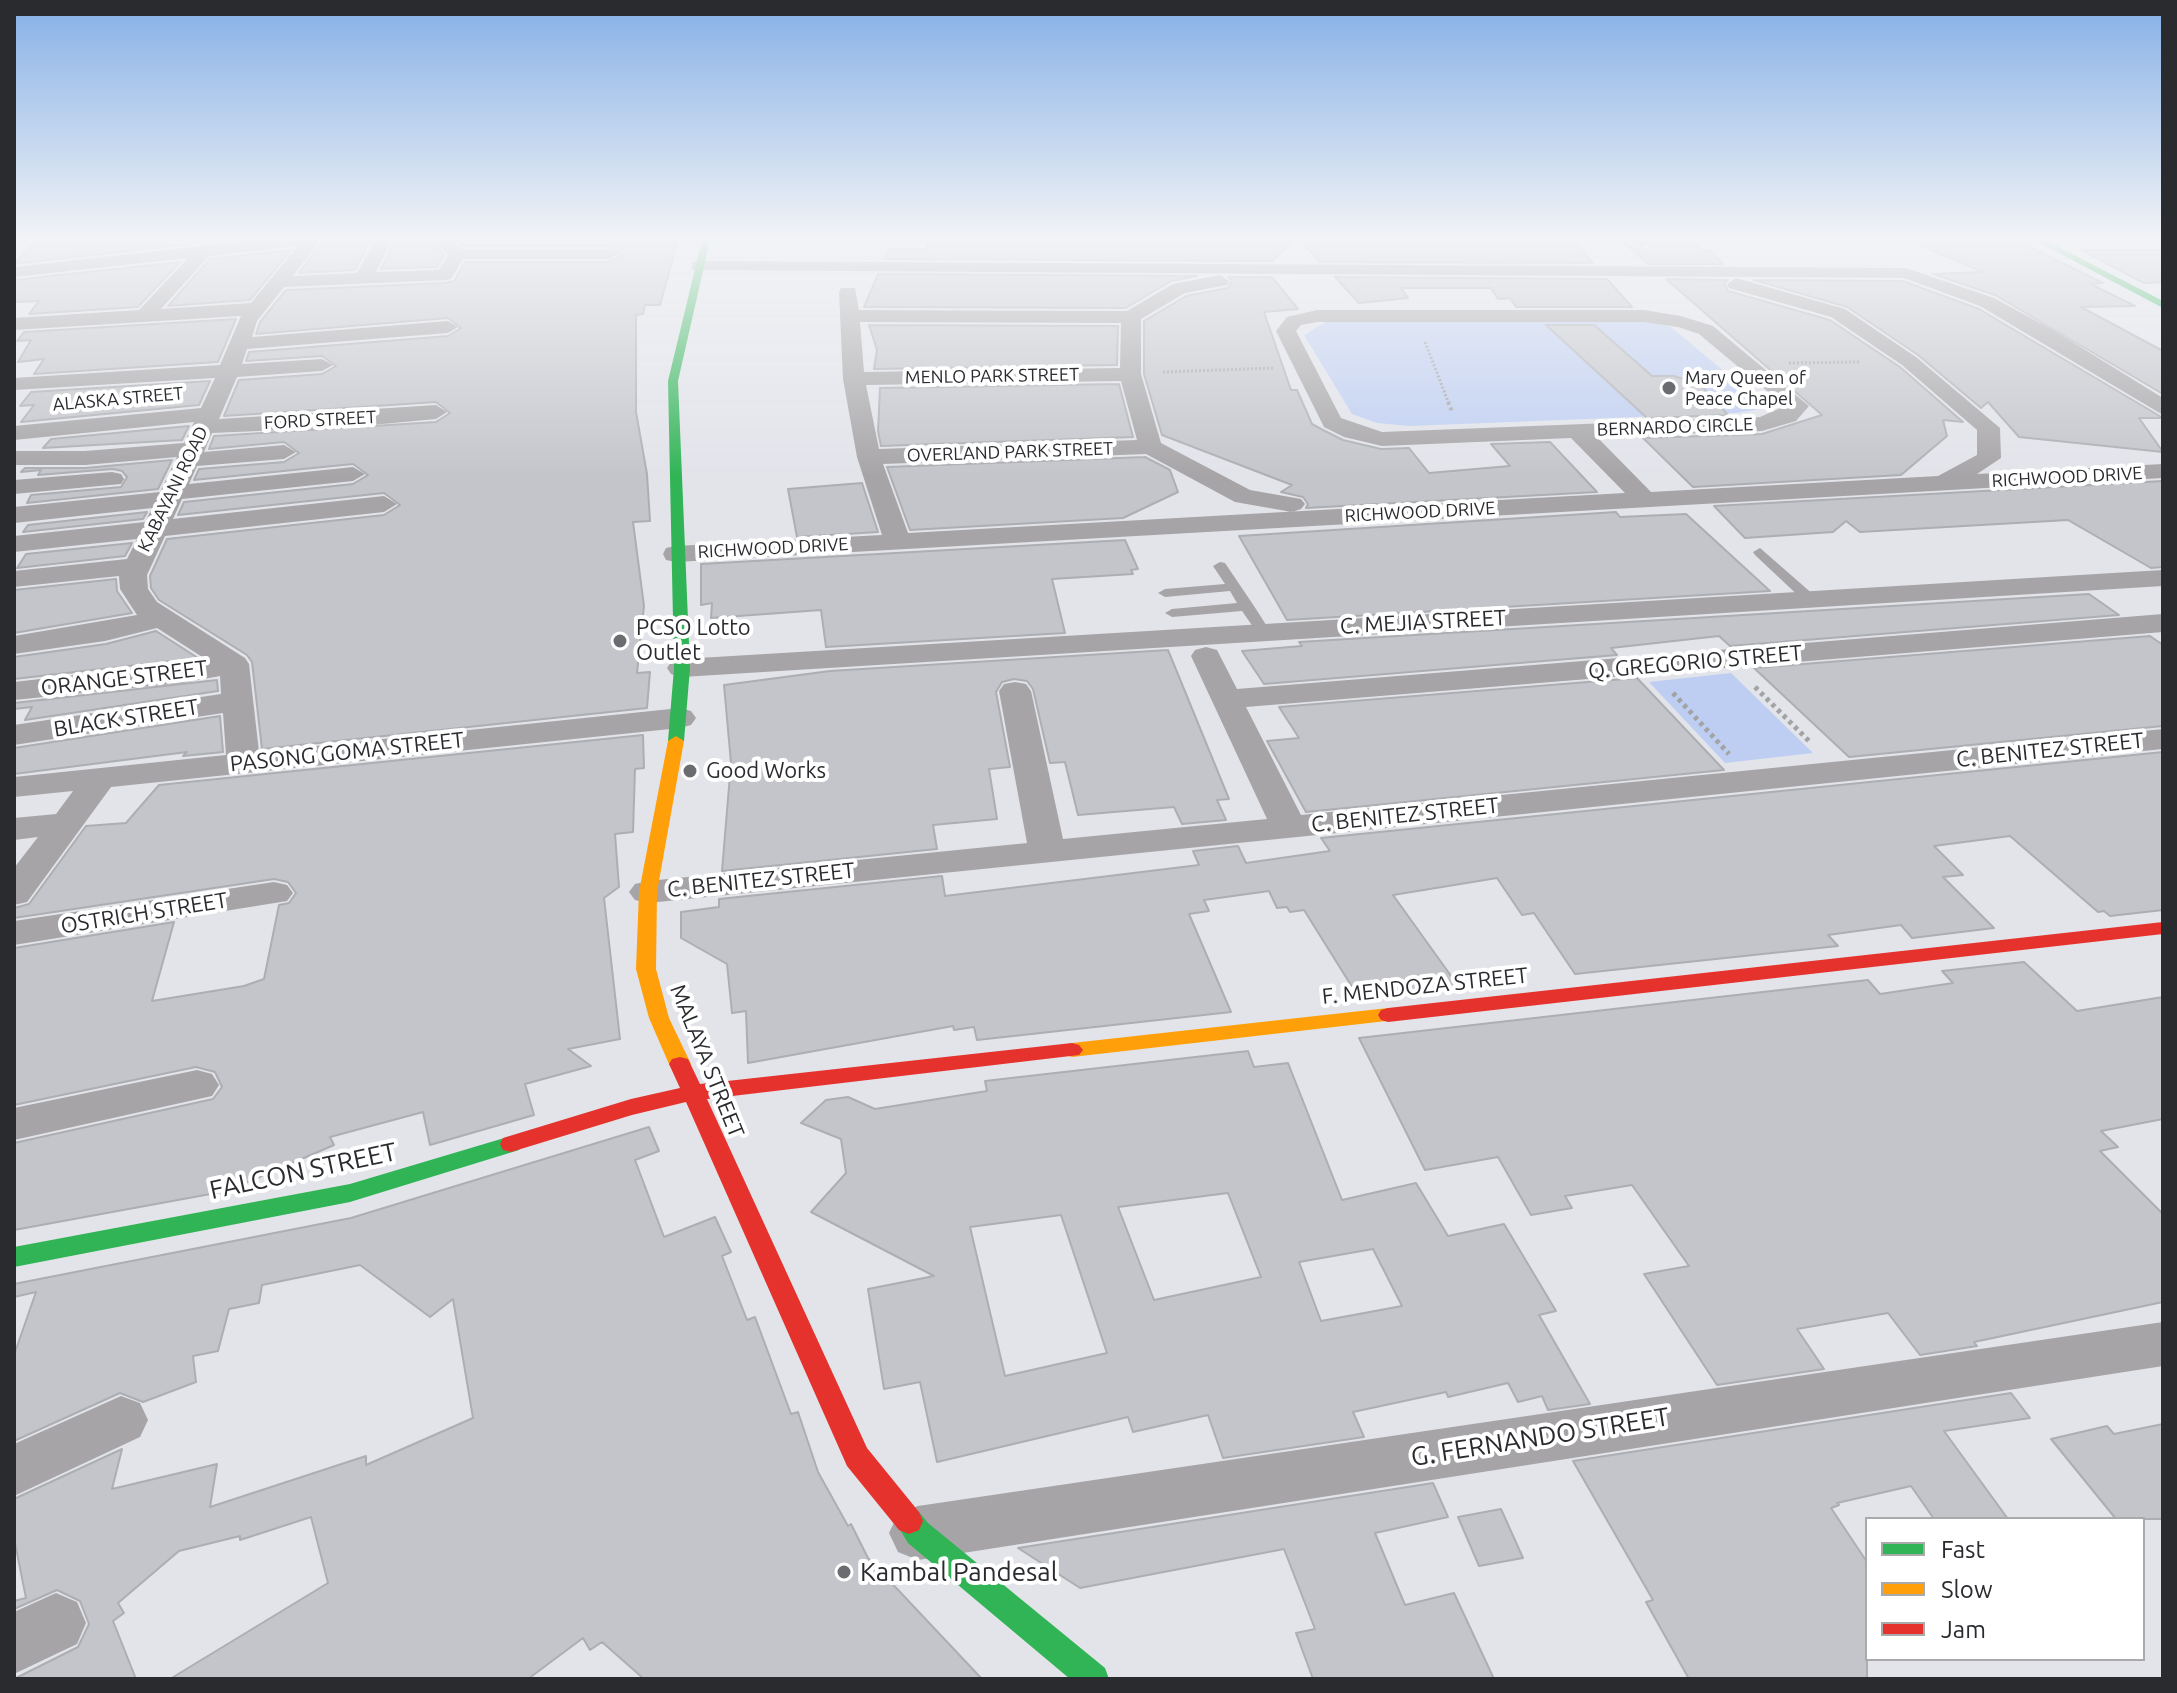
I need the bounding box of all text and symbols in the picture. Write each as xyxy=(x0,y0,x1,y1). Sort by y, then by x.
street label: MENLO PARK STREET xyxy=(905,364,1079,388)
place label: Mary Queen of Peace Chapel xyxy=(1685,367,1806,410)
marker: Mary Queen of Peace Chapel xyxy=(1660,379,1678,397)
street label: ALASKA STREET xyxy=(52,383,184,415)
street label: FORD STREET xyxy=(263,406,377,434)
street label: BERNARDO CIRCLE xyxy=(1596,413,1754,441)
street label: KABAYANI ROAD xyxy=(133,423,213,555)
street label: OVERLAND PARK STREET xyxy=(906,438,1114,466)
street label: RICHWOOD DRIVE xyxy=(1991,462,2143,492)
street label: RICHWOOD DRIVE xyxy=(1344,497,1496,527)
street label: RICHWOOD DRIVE xyxy=(697,533,849,563)
street label: C. MEJIA STREET xyxy=(1339,604,1507,640)
place label: PCSO Lotto Outlet xyxy=(636,615,751,666)
marker: PCSO Lotto Outlet xyxy=(611,632,629,650)
street label: Q. GREGORIO STREET xyxy=(1587,639,1803,685)
street label: ORANGE STREET xyxy=(39,655,209,701)
street label: BLACK STREET xyxy=(52,694,200,742)
street label: PASONG GOMA STREET xyxy=(229,727,465,777)
street label: C. BENITEZ STREET xyxy=(1955,727,2145,773)
place label: Good Works xyxy=(706,758,826,784)
marker: Good Works xyxy=(681,762,699,780)
street label: C. BENITEZ STREET xyxy=(1310,792,1500,838)
street label: C. BENITEZ STREET xyxy=(666,857,856,903)
street label: OSTRICH STREET xyxy=(59,887,229,939)
street label: F. MENDOZA STREET xyxy=(1321,962,1529,1010)
street label: MALAYA STREET xyxy=(664,981,750,1141)
street label: FALCON STREET xyxy=(207,1136,399,1206)
street label: G. FERNANDO STREET xyxy=(1409,1401,1671,1473)
legend xyxy=(1865,1517,2145,1661)
text: Fast xyxy=(1941,1536,1985,1563)
place label: Kambal Pandesal xyxy=(860,1556,1057,1588)
marker: Kambal Pandesal xyxy=(835,1563,853,1581)
text: Slow xyxy=(1941,1576,1993,1603)
text: Jam xyxy=(1941,1616,1986,1643)

